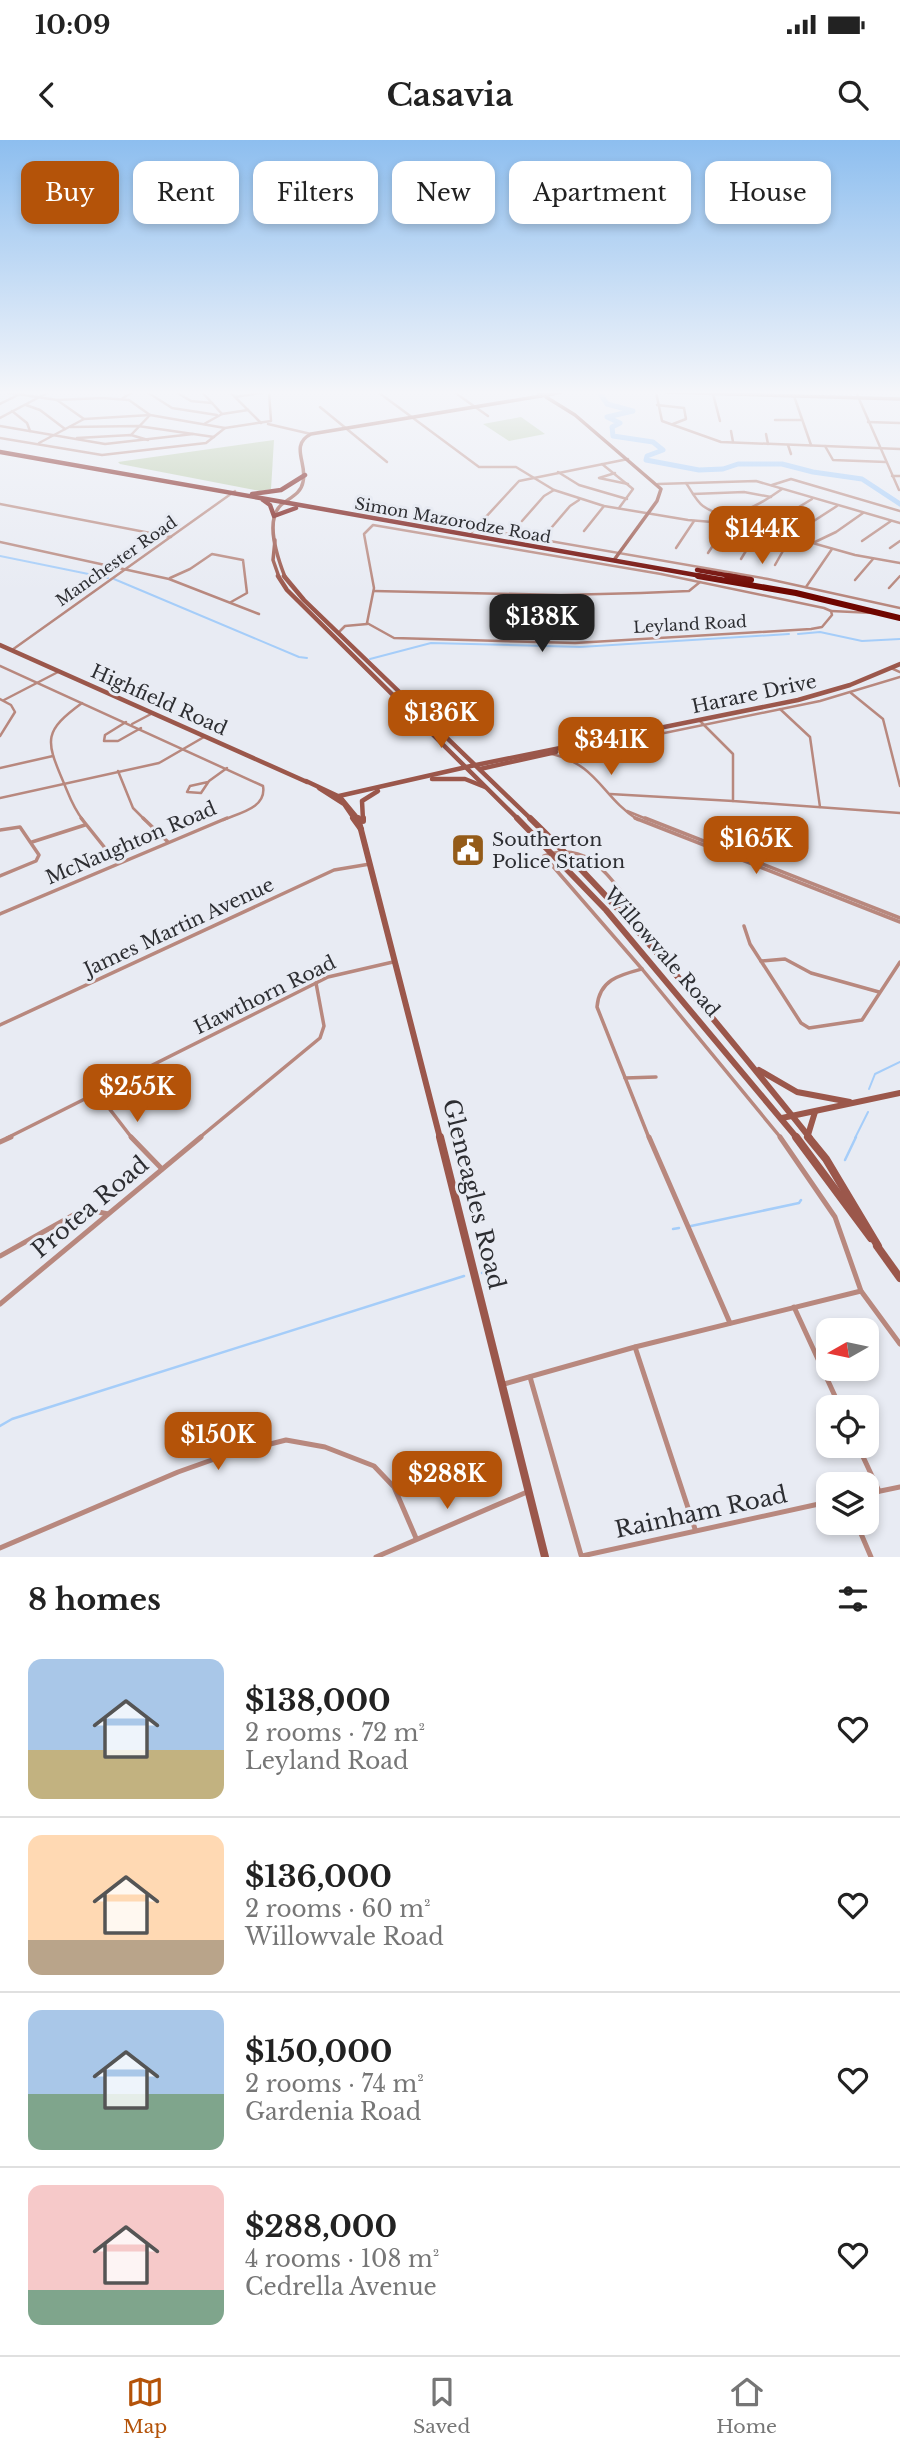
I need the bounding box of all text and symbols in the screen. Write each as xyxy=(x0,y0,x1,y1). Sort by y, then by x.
text: 10:09 xyxy=(35,9,111,41)
text: Casavia xyxy=(386,75,514,115)
icon: back xyxy=(28,76,66,114)
icon: search xyxy=(834,76,872,114)
chip: Buy xyxy=(21,161,119,224)
chip: Rent xyxy=(133,161,239,224)
chip: Filters xyxy=(253,161,378,224)
chip: New xyxy=(392,161,495,224)
chip: Apartment xyxy=(509,161,691,224)
chip: House xyxy=(705,161,831,224)
street label: Simon Mazorodze Road xyxy=(353,493,553,547)
pin: $144K xyxy=(713,506,811,566)
street label: Manchester Road xyxy=(52,512,180,610)
text: $144K xyxy=(725,515,799,543)
pin: $138K xyxy=(493,594,591,654)
text: $138K xyxy=(505,603,579,631)
street label: Leyland Road xyxy=(633,611,748,637)
street label: Highfield Road xyxy=(87,660,231,740)
street label: Harare Drive xyxy=(689,670,819,718)
pin: $136K xyxy=(392,690,490,750)
text: $136K xyxy=(404,699,478,727)
pin: $341K xyxy=(562,718,660,777)
text: $341K xyxy=(574,726,648,754)
street label: McNaughton Road xyxy=(42,797,220,889)
pin: $165K xyxy=(707,816,805,876)
text: $165K xyxy=(720,825,792,853)
place label: Southerton Police Station xyxy=(492,828,625,873)
public building icon: Southerton Police Station xyxy=(449,831,487,869)
street label: James Martin Avenue xyxy=(78,873,278,982)
street label: Willowvale Road xyxy=(599,882,725,1022)
street label: Hawthorn Road xyxy=(190,951,340,1039)
pin: $255K xyxy=(88,1065,186,1124)
text: $255K xyxy=(99,1073,175,1101)
street label: Gleneagles Road xyxy=(437,1096,511,1292)
street label: Protea Road xyxy=(26,1150,154,1264)
north arrow xyxy=(816,1318,878,1381)
map controls xyxy=(816,1318,879,1535)
button: locate xyxy=(816,1395,879,1458)
pin: $150K xyxy=(169,1412,267,1472)
text: $150K xyxy=(181,1421,255,1449)
pin: $288K xyxy=(398,1452,496,1511)
text: $288K xyxy=(408,1460,486,1488)
button: layers xyxy=(816,1472,879,1535)
street label: Rainham Road xyxy=(612,1480,790,1544)
icon: filters xyxy=(834,1580,872,1618)
text: 8 homes xyxy=(28,1581,161,1618)
text: $138,000 xyxy=(245,1682,391,1719)
icon: home xyxy=(84,1687,168,1771)
icon: heart xyxy=(834,1710,872,1748)
text: 2 rooms · 72 m² xyxy=(245,1719,425,1747)
text: Leyland Road xyxy=(245,1747,408,1775)
text: $136,000 xyxy=(245,1858,392,1895)
icon: home xyxy=(84,1863,168,1947)
icon: heart xyxy=(834,1886,872,1924)
text: 2 rooms · 60 m² xyxy=(245,1895,431,1923)
text: Willowvale Road xyxy=(245,1923,444,1951)
text: $150,000 xyxy=(245,2033,393,2070)
icon: home xyxy=(84,2038,168,2122)
icon: heart xyxy=(834,2061,872,2099)
text: 2 rooms · 74 m² xyxy=(245,2070,424,2098)
text: Gardenia Road xyxy=(245,2098,421,2126)
text: $288,000 xyxy=(245,2208,397,2245)
icon: home xyxy=(84,2213,168,2297)
icon: heart xyxy=(834,2236,872,2274)
text: 4 rooms · 108 m² xyxy=(245,2245,439,2273)
text: Cedrella Avenue xyxy=(245,2273,437,2301)
tab: Map xyxy=(123,2373,167,2438)
tab: Saved xyxy=(413,2373,470,2438)
tab: Home xyxy=(716,2373,777,2438)

